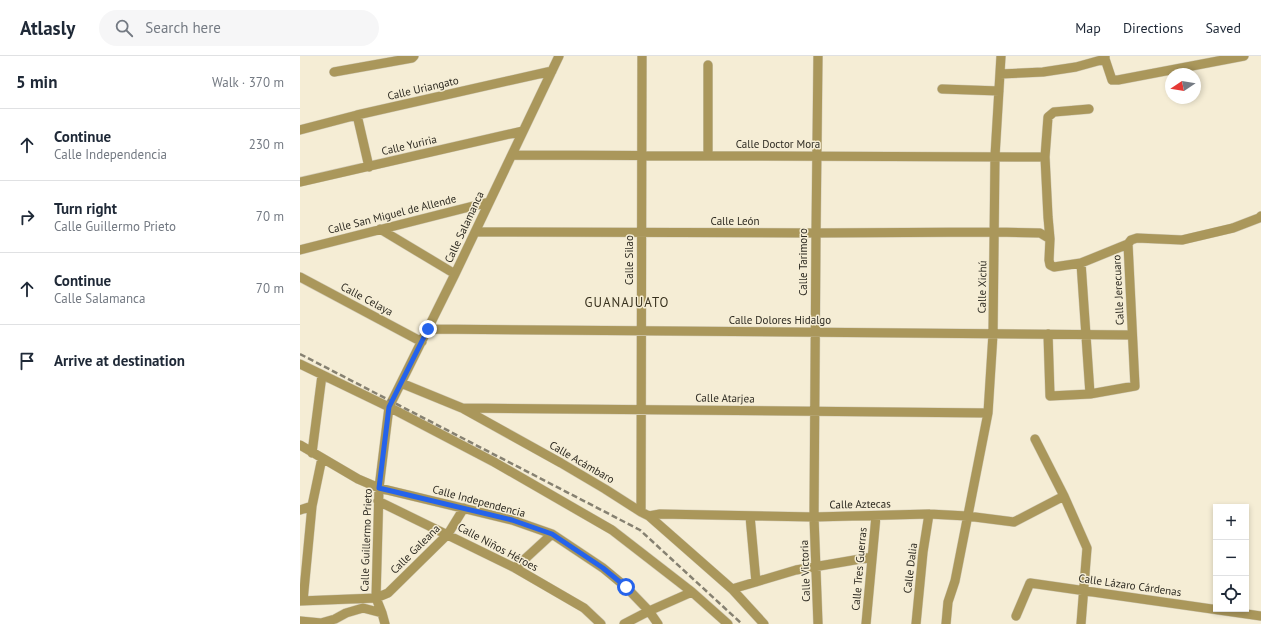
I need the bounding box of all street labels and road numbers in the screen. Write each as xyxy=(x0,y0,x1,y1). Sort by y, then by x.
street label: Calle Uriangato xyxy=(386,73,460,103)
street label: Calle Yuriria xyxy=(380,132,438,158)
street label: Calle Doctor Mora xyxy=(736,137,820,151)
street label: Calle Salamanca xyxy=(441,189,487,265)
street label: Calle San Miguel de Allende xyxy=(326,191,458,237)
street label: Calle León xyxy=(711,214,759,228)
street label: Calle Tarimoro xyxy=(796,228,810,296)
street label: Calle Silao xyxy=(622,235,636,285)
street label: Calle Jerecuaro xyxy=(1109,254,1127,326)
street label: Calle Xichú xyxy=(975,260,989,314)
street label: Calle Celaya xyxy=(338,279,396,319)
street label: Calle Dolores Hidalgo xyxy=(729,313,831,327)
street label: Calle Atarjea xyxy=(695,390,755,406)
street label: Calle Acámbaro xyxy=(547,438,617,486)
street label: Calle Independencia xyxy=(431,482,527,520)
street label: Calle Guillermo Prieto xyxy=(357,488,375,592)
street label: Calle Aztecas xyxy=(829,496,891,512)
street label: Calle Niños Héroes xyxy=(455,520,541,574)
street label: Calle Galeana xyxy=(387,521,443,577)
street label: Calle Tres Guerras xyxy=(848,526,870,611)
street label: Calle Victoria xyxy=(797,540,813,602)
street label: Calle Dalia xyxy=(900,542,920,594)
street label: Calle Lázaro Cárdenas xyxy=(1078,571,1183,599)

